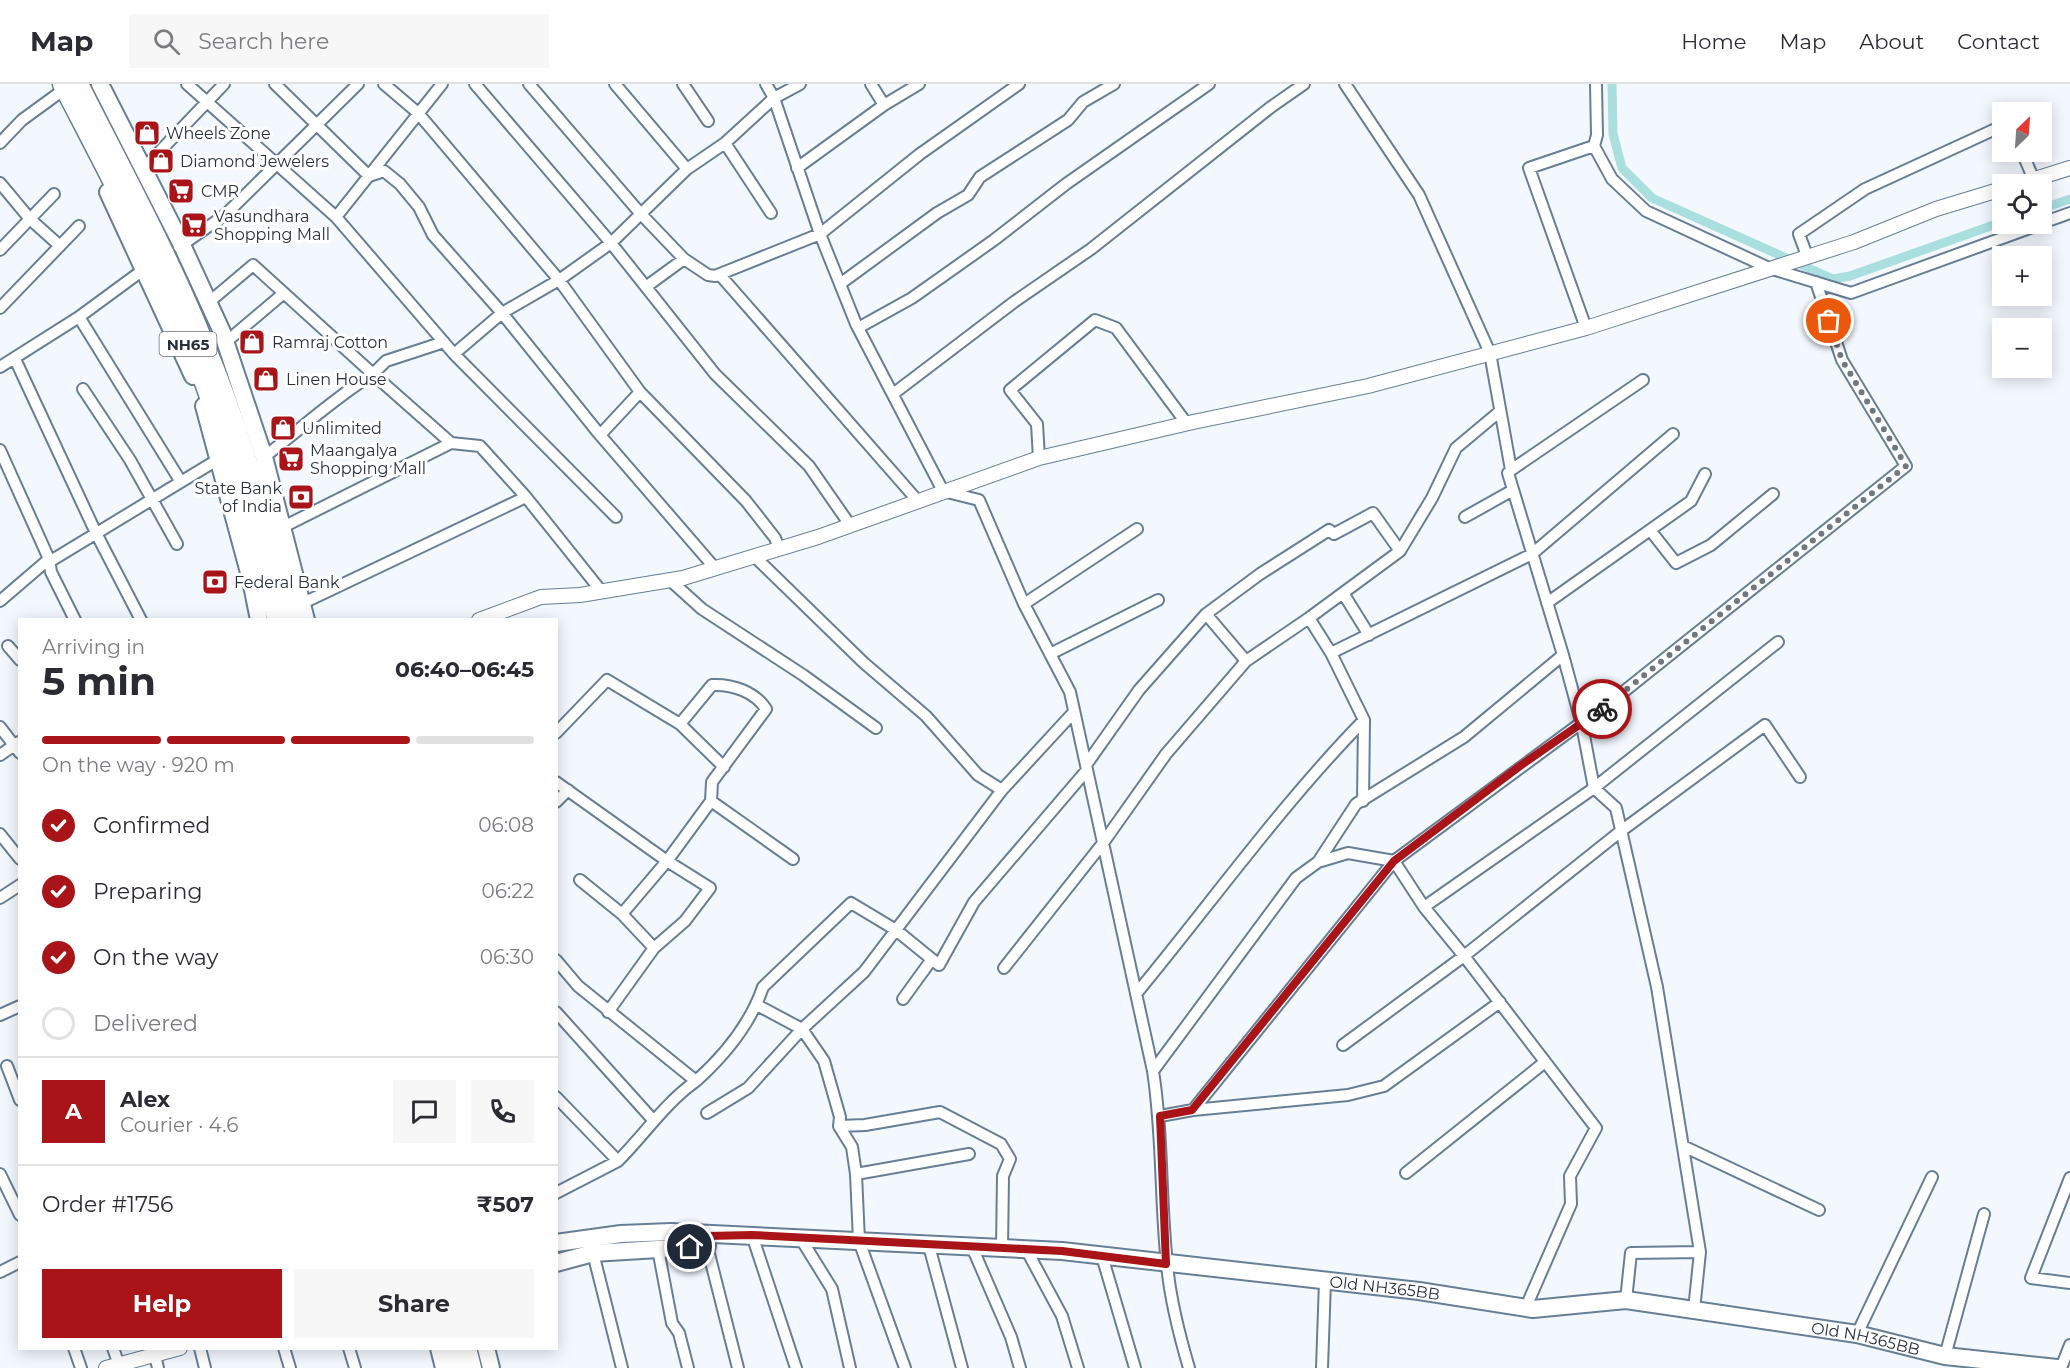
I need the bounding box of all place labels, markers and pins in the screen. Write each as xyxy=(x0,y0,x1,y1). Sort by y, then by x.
shop icon: Wheels Zone xyxy=(132,118,162,148)
place label: Wheels Zone xyxy=(166,124,271,143)
shop icon: Diamond Jewelers xyxy=(146,146,176,176)
place label: Diamond Jewelers xyxy=(180,152,329,171)
supermarket icon: CMR xyxy=(166,176,196,206)
place label: CMR xyxy=(201,182,239,201)
place label: Vasundhara Shopping Mall xyxy=(214,207,330,244)
supermarket icon: Vasundhara Shopping Mall xyxy=(179,210,209,240)
pin xyxy=(1803,295,1854,346)
shop icon: Ramraj Cotton xyxy=(237,327,267,357)
place label: Ramraj Cotton xyxy=(272,333,388,352)
shop icon: Linen House xyxy=(251,364,281,394)
place label: Linen House xyxy=(286,370,386,389)
shop icon: Unlimited xyxy=(268,413,298,443)
place label: Unlimited xyxy=(302,419,382,438)
place label: Maangalya Shopping Mall xyxy=(310,441,426,478)
supermarket icon: Maangalya Shopping Mall xyxy=(276,444,306,474)
place label: State Bank of India xyxy=(195,479,282,516)
bank icon: State Bank of India xyxy=(286,482,316,512)
bank icon: Federal Bank xyxy=(200,567,230,597)
place label: Federal Bank xyxy=(234,573,340,592)
pin xyxy=(664,1221,715,1272)

